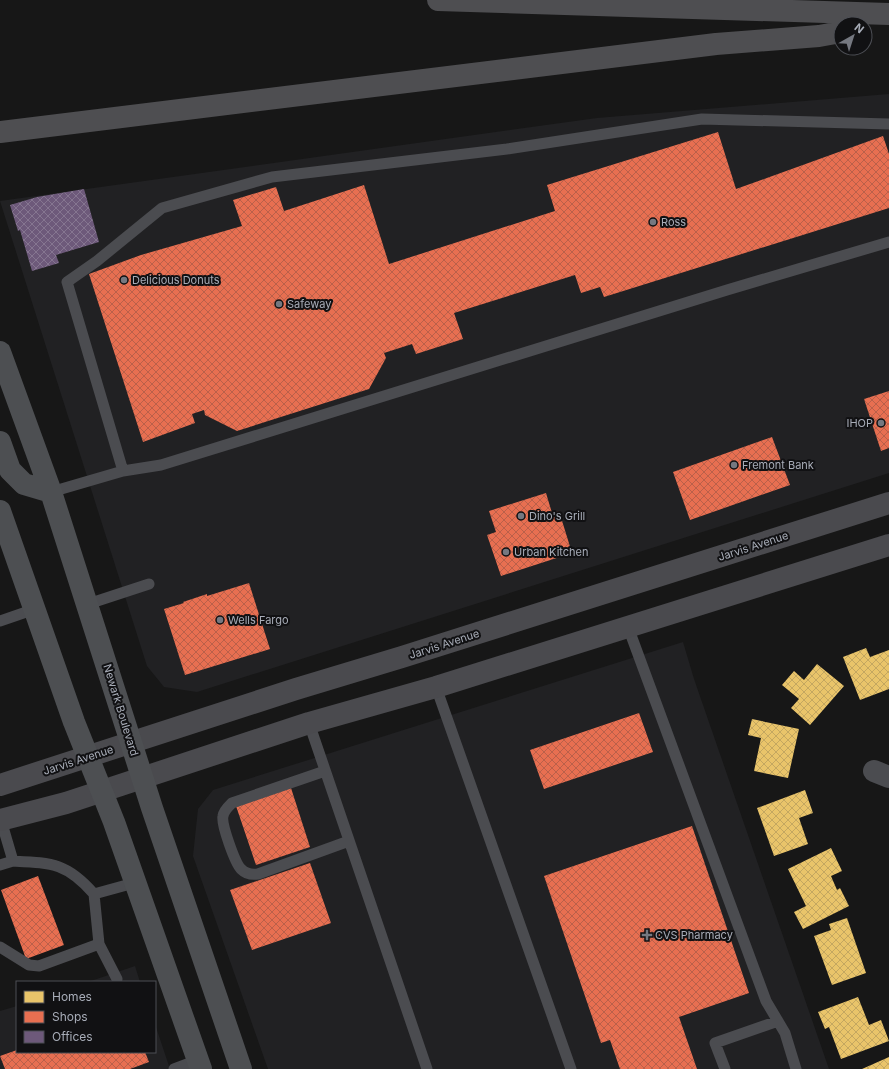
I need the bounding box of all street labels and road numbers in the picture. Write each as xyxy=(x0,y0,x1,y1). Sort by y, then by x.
street label: Jarvis Avenue xyxy=(716,528,790,564)
street label: Jarvis Avenue xyxy=(407,626,481,662)
street label: Newark Boulevard xyxy=(100,662,142,758)
street label: Jarvis Avenue xyxy=(41,742,115,778)

